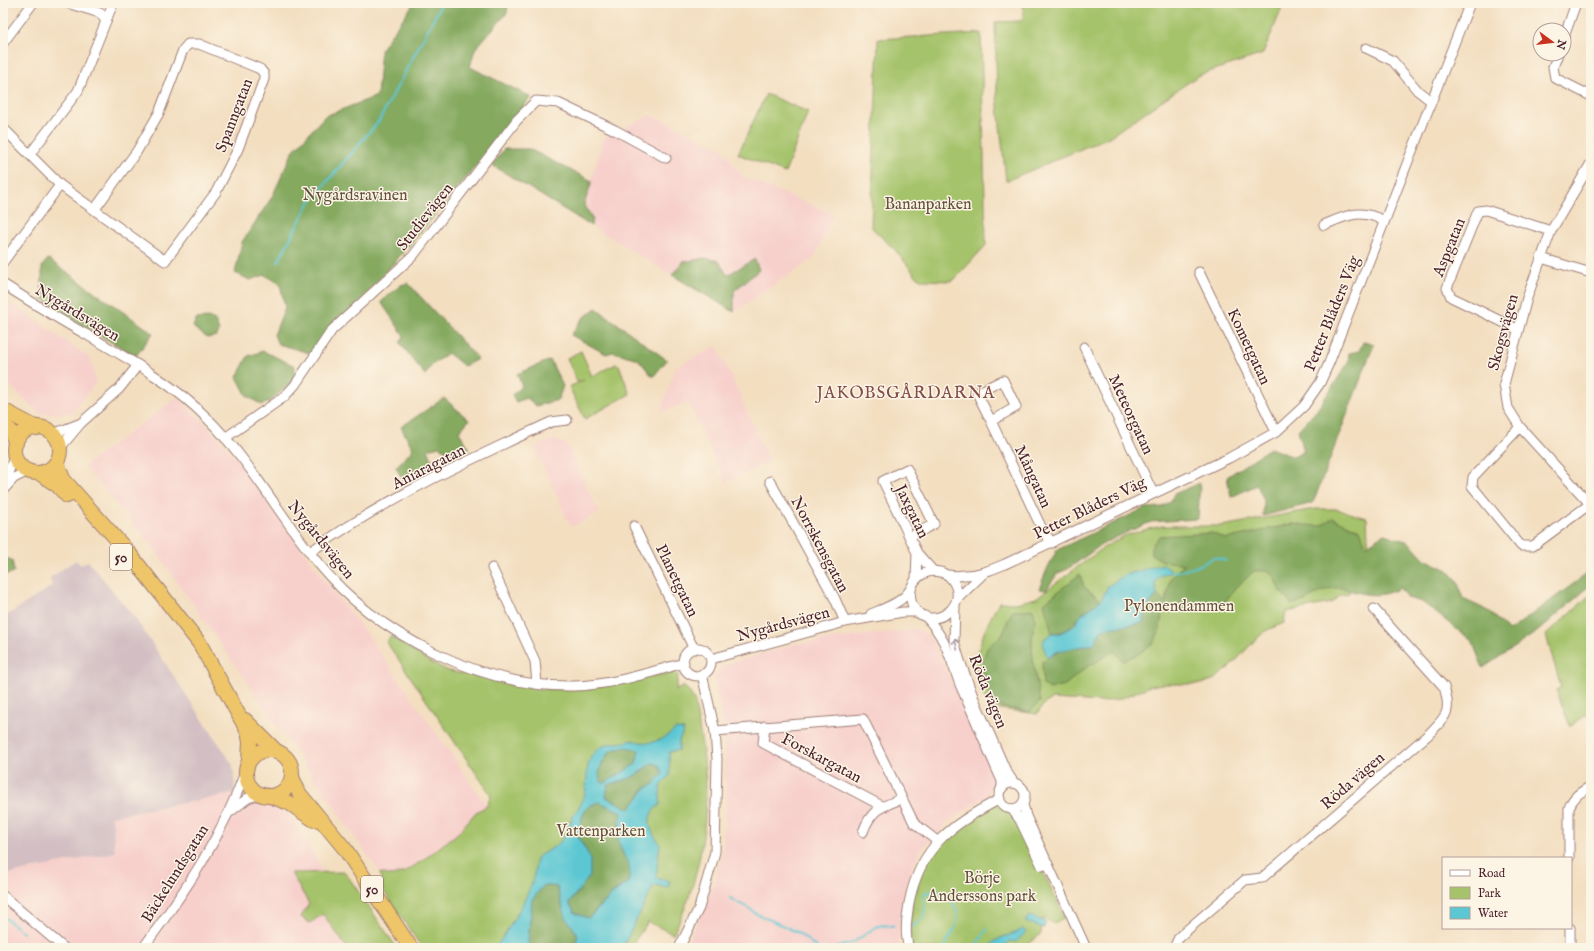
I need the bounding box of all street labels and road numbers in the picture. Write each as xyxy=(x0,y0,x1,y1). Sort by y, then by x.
street label: Spanngatan xyxy=(212,76,258,155)
street label: Studievägen xyxy=(393,179,459,255)
street label: Aspgatan xyxy=(1429,215,1471,281)
street label: Petter Blåders Väg xyxy=(1301,253,1365,374)
street label: Nygårdsvägen xyxy=(31,281,123,347)
street label: Skogsvägen xyxy=(1484,292,1524,373)
street label: Kometgatan xyxy=(1222,306,1275,389)
street label: Meteorgatan xyxy=(1103,372,1158,459)
street label: Aniaragatan xyxy=(388,441,469,495)
street label: Mångatan xyxy=(1009,442,1056,512)
street label: Petter Blåders Väg xyxy=(1030,473,1150,545)
street label: Jaxgatan xyxy=(889,480,933,542)
street label: Norrskensgatan xyxy=(786,494,853,597)
street label: Nygårdsvägen xyxy=(283,497,358,584)
street label: Planetgatan xyxy=(650,541,703,621)
road number: 50 xyxy=(110,544,132,570)
street label: Nygårdsvägen xyxy=(735,603,833,647)
street label: Röda vägen xyxy=(963,652,1011,732)
street label: Forskargatan xyxy=(778,729,865,788)
street label: Röda vägen xyxy=(1317,748,1390,815)
street label: Bäckelundsgatan xyxy=(138,821,214,927)
road number: 50 xyxy=(361,876,383,902)

